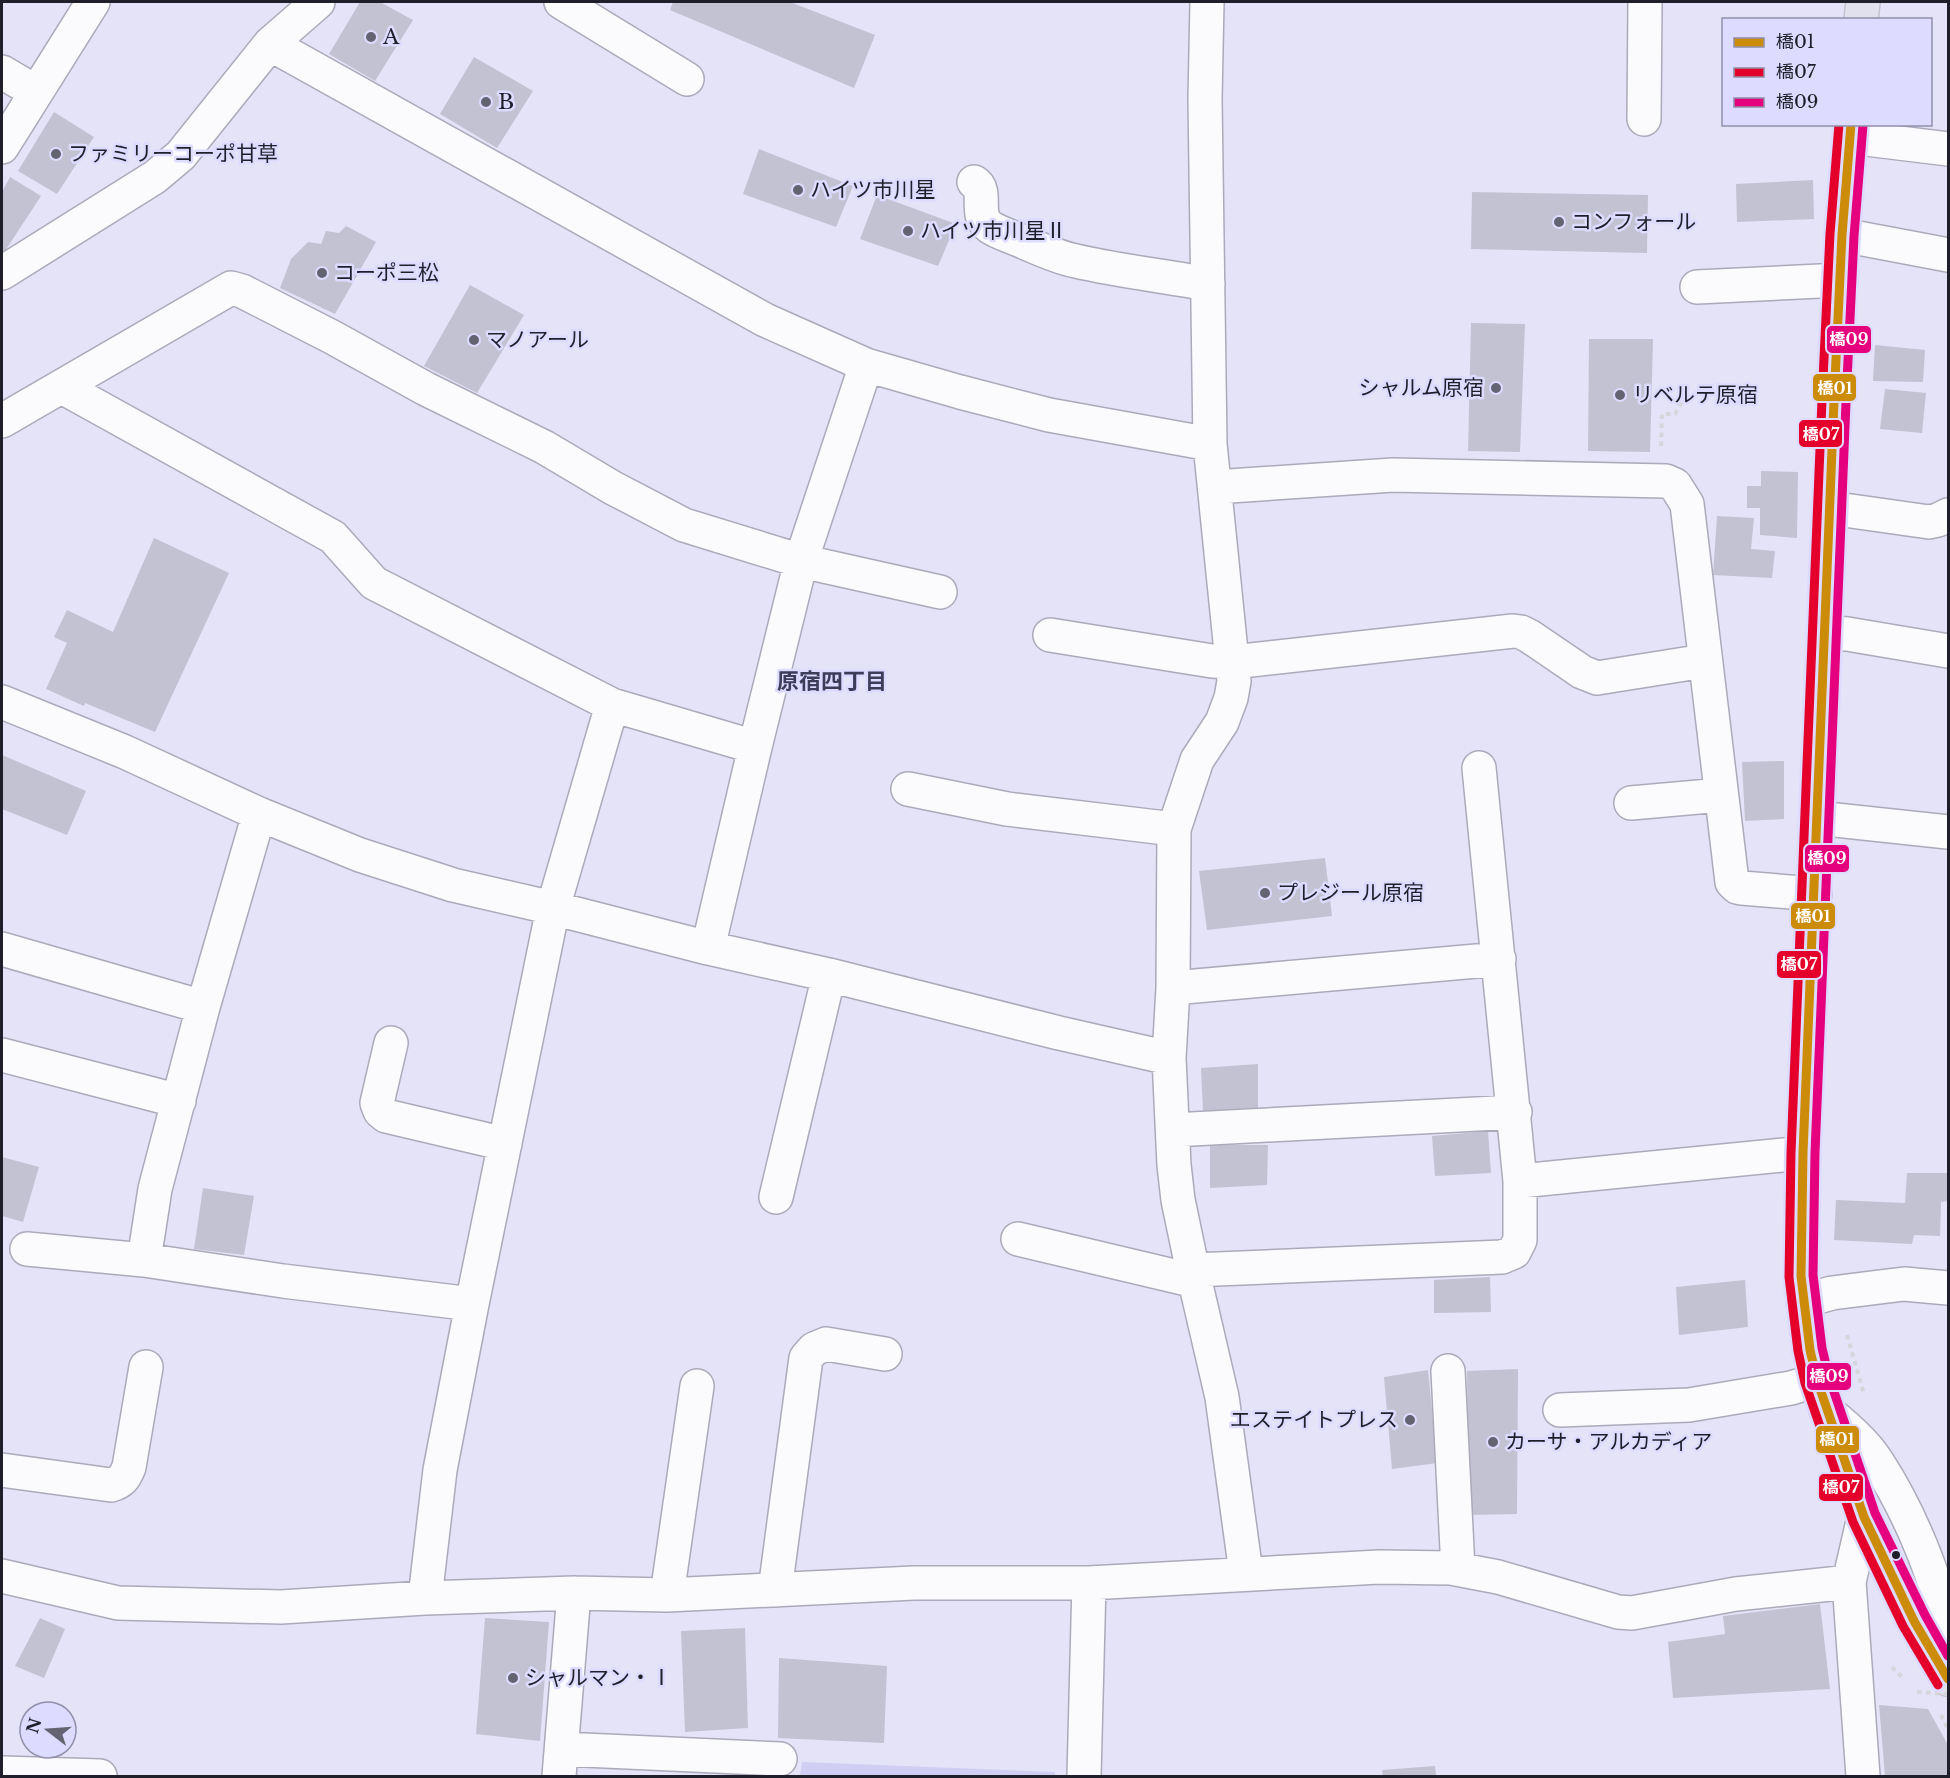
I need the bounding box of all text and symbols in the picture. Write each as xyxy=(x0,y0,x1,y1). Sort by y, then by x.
legend xyxy=(1722,18,1932,126)
place label: A xyxy=(382,24,400,50)
marker: A xyxy=(364,30,378,44)
text: 橋01 xyxy=(1776,31,1815,53)
text: 橋07 xyxy=(1776,61,1817,83)
place label: B xyxy=(498,89,514,115)
text: 橋09 xyxy=(1776,91,1818,113)
marker: B xyxy=(479,95,493,109)
place label: ファミリーコーポ甘草 xyxy=(68,141,278,167)
marker: ファミリーコーポ甘草 xyxy=(49,147,63,161)
place label: ハイツ市川星 xyxy=(810,177,936,203)
marker: ハイツ市川星 xyxy=(791,183,805,197)
place label: コンフォール xyxy=(1571,209,1696,235)
marker: コンフォール xyxy=(1552,215,1566,229)
place label: ハイツ市川星Ⅱ xyxy=(920,218,1067,244)
marker: ハイツ市川星Ⅱ xyxy=(901,224,915,238)
place label: コーポ三松 xyxy=(334,260,439,286)
marker: コーポ三松 xyxy=(315,266,329,280)
line badge: 橋09 xyxy=(1826,325,1872,354)
place label: マノアール xyxy=(486,327,589,353)
text: 橋09 xyxy=(1830,329,1869,349)
marker: マノアール xyxy=(467,333,481,347)
line badge: 橋01 xyxy=(1812,373,1857,402)
place label: シャルム原宿 xyxy=(1358,375,1484,401)
text: 橋01 xyxy=(1817,378,1853,398)
marker: シャルム原宿 xyxy=(1489,381,1503,395)
place label: リベルテ原宿 xyxy=(1632,382,1758,408)
marker: リベルテ原宿 xyxy=(1613,388,1627,402)
line badge: 橋07 xyxy=(1798,419,1843,448)
text: 橋07 xyxy=(1803,424,1840,444)
district label: 原宿四丁目 xyxy=(777,668,887,695)
line badge: 橋09 xyxy=(1804,844,1850,873)
text: 橋09 xyxy=(1808,848,1847,868)
place label: プレジール原宿 xyxy=(1277,880,1424,906)
marker: プレジール原宿 xyxy=(1258,886,1272,900)
line badge: 橋01 xyxy=(1790,902,1836,930)
text: 橋01 xyxy=(1795,906,1831,926)
line badge: 橋07 xyxy=(1776,950,1822,979)
text: 橋07 xyxy=(1781,954,1818,974)
line badge: 橋09 xyxy=(1806,1362,1852,1391)
text: 橋09 xyxy=(1810,1366,1849,1386)
place label: エステイトプレス xyxy=(1230,1407,1398,1433)
marker: エステイトプレス xyxy=(1403,1413,1417,1427)
line badge: 橋01 xyxy=(1815,1425,1860,1454)
place label: カーサ・アルカディア xyxy=(1505,1429,1712,1455)
text: 橋01 xyxy=(1819,1429,1855,1449)
marker: カーサ・アルカディア xyxy=(1486,1435,1500,1449)
line badge: 橋07 xyxy=(1818,1473,1864,1502)
text: 橋07 xyxy=(1823,1477,1860,1497)
unlabelled marker xyxy=(1890,1549,1902,1561)
place label: シャルマン・Ⅰ xyxy=(525,1665,672,1691)
marker: シャルマン・Ⅰ xyxy=(506,1671,520,1685)
north arrow xyxy=(18,1700,78,1760)
text: N xyxy=(22,1715,45,1736)

